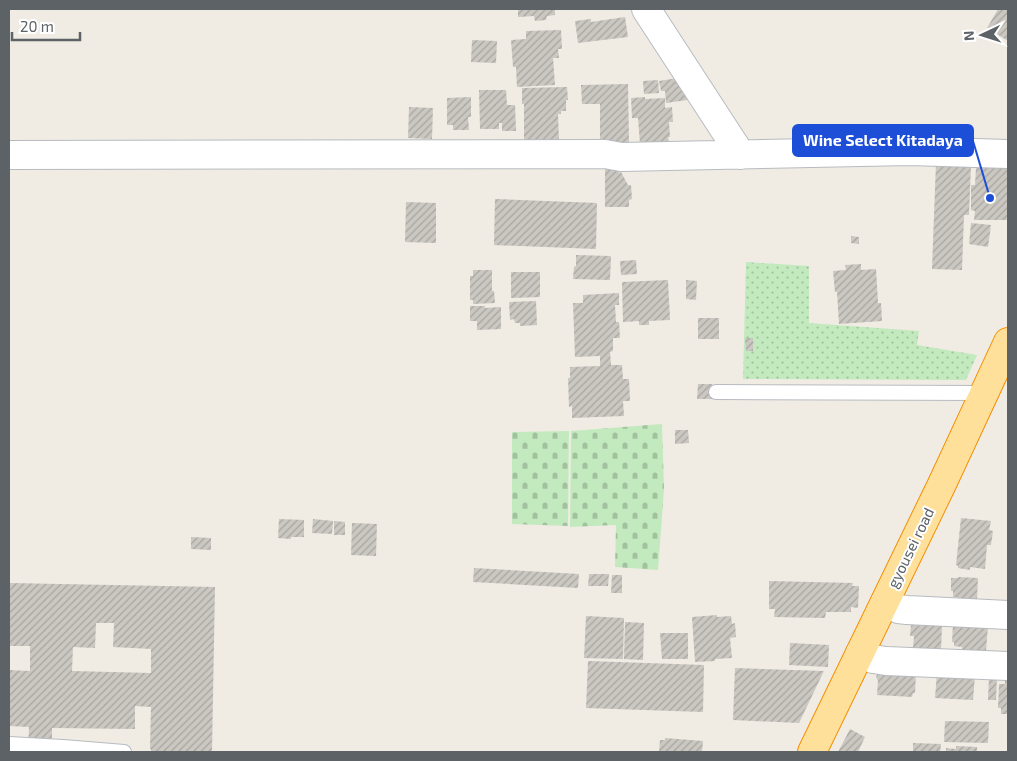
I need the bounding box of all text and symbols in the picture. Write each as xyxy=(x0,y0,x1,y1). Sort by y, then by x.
scale bar xyxy=(12,10,80,42)
north arrow xyxy=(957,10,1007,60)
text: 20 m xyxy=(20,17,54,35)
text: N xyxy=(960,30,977,42)
callout: Wine Select Kitadaya xyxy=(793,125,973,156)
text: Wine Select Kitadaya xyxy=(803,130,963,150)
street label: gyousei road xyxy=(883,504,937,591)

